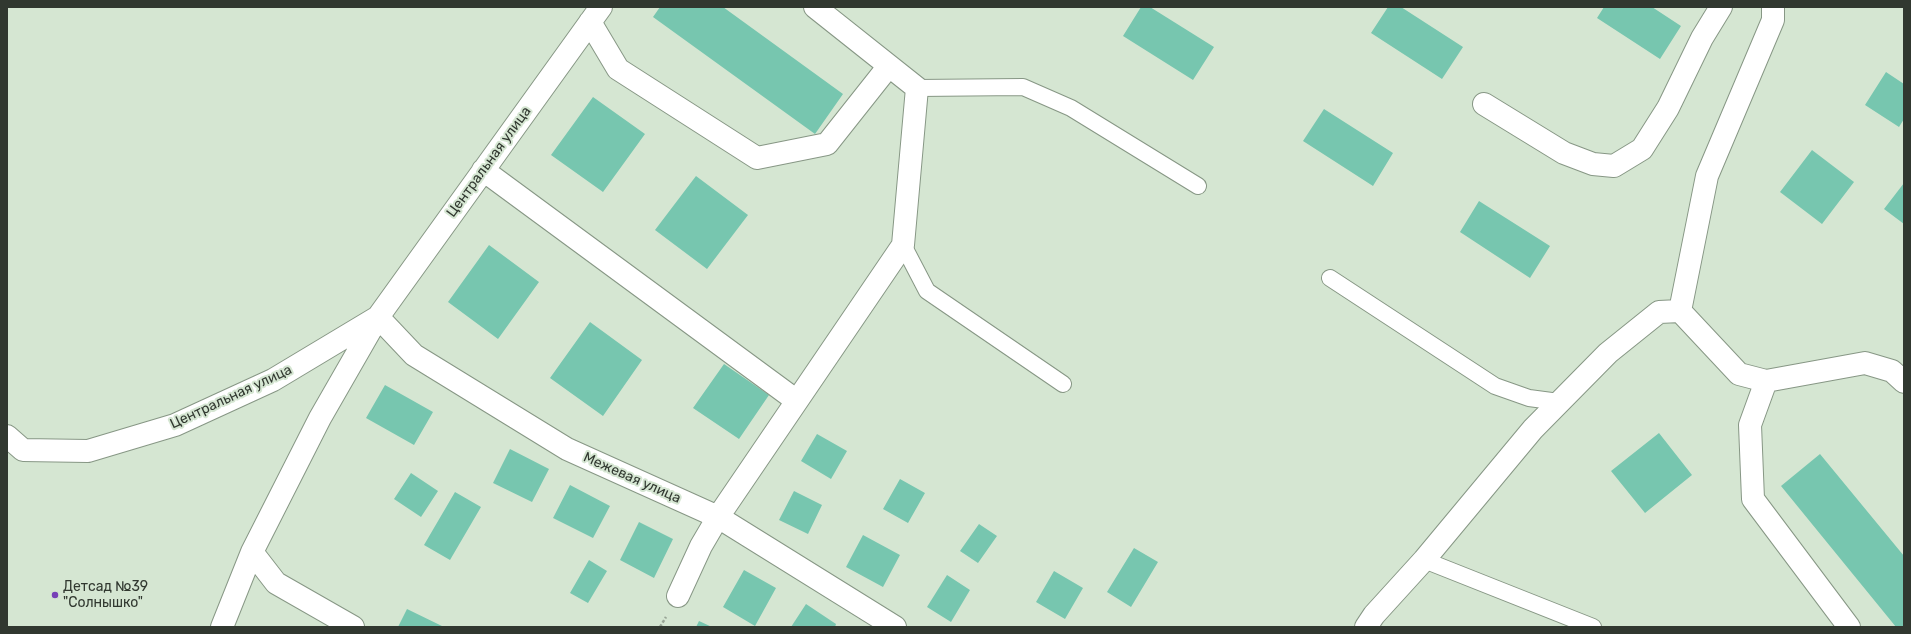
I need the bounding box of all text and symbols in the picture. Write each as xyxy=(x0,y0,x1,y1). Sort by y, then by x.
street label: Центральная улица xyxy=(443,103,535,221)
street label: Центральная улица xyxy=(167,361,295,433)
street label: Межевая улица xyxy=(581,449,683,507)
place label: Детсад №39 "Солнышко" xyxy=(63,579,148,612)
marker: Детсад №39 "Солнышко" xyxy=(50,590,60,600)

